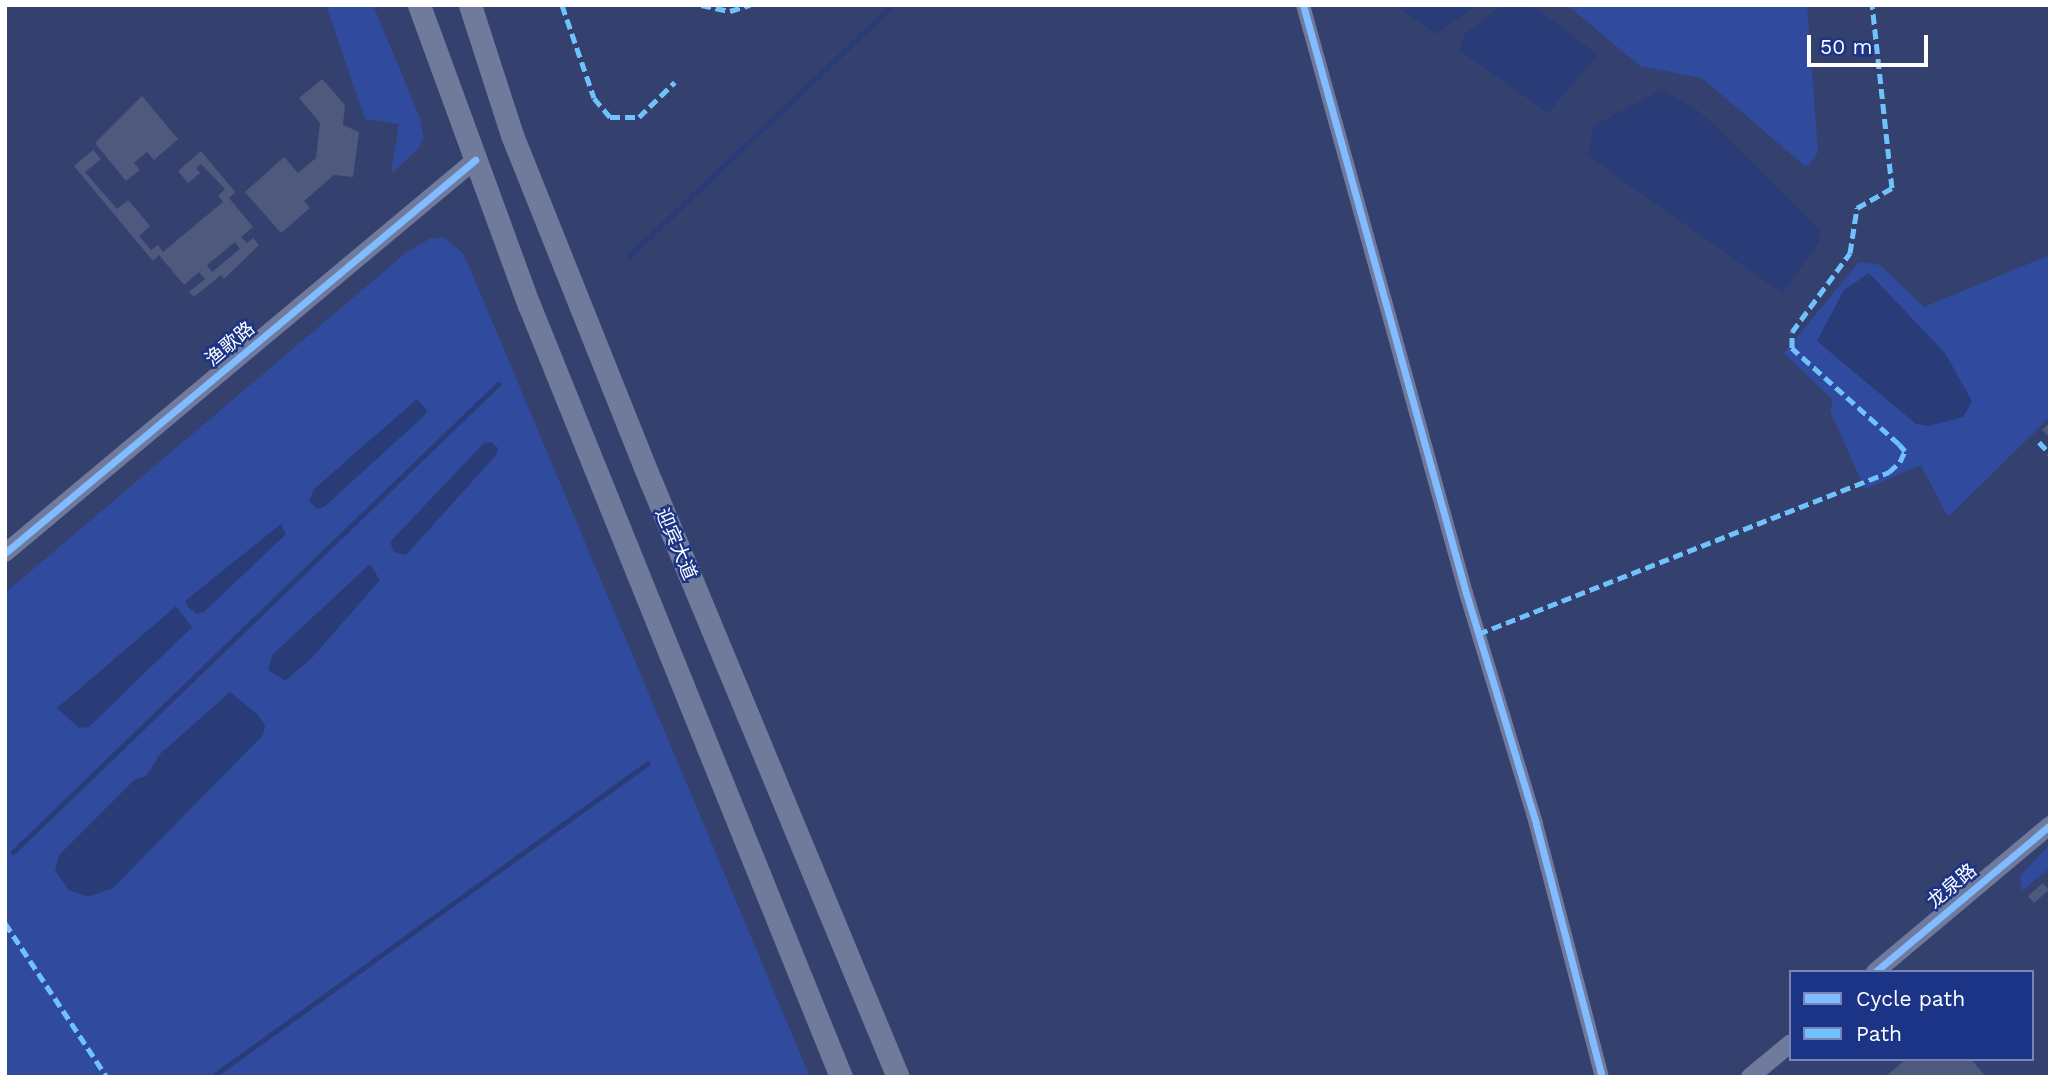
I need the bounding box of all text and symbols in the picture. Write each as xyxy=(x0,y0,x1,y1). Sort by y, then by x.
scale bar xyxy=(1810,21,1931,65)
text: 50 m xyxy=(1820,34,1872,59)
street label: 渔歌路 xyxy=(201,317,259,371)
street label: 迎宾大道 xyxy=(651,505,701,583)
street label: 龙泉路 xyxy=(1923,859,1981,913)
legend xyxy=(1789,970,2034,1061)
text: Cycle path xyxy=(1856,986,1965,1011)
text: Path xyxy=(1856,1021,1902,1046)

